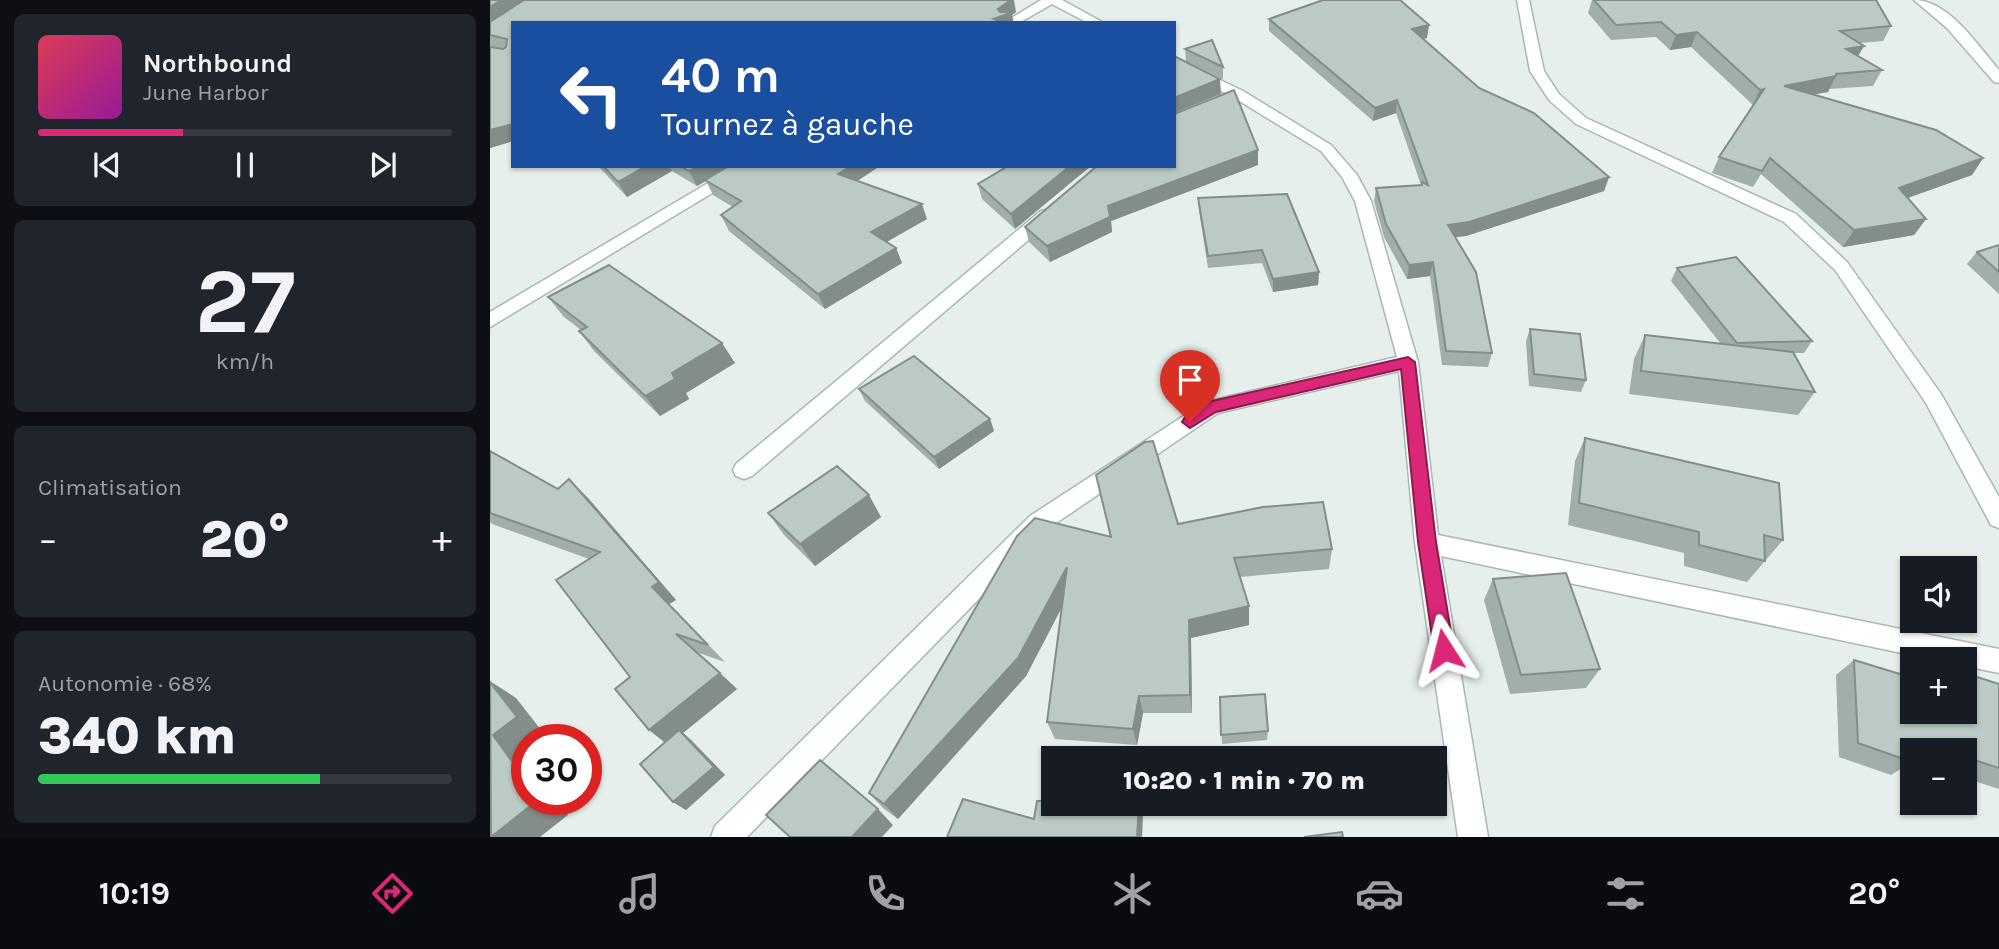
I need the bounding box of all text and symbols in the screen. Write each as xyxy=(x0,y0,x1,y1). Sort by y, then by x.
text: 40 m xyxy=(661,47,780,104)
text: Northbound xyxy=(143,48,292,79)
icon: left xyxy=(546,49,637,140)
text: June Harbor xyxy=(143,79,268,106)
text: Tournez à gauche xyxy=(661,106,914,143)
icon: previous xyxy=(88,146,126,184)
icon: pause xyxy=(226,146,264,184)
icon: next xyxy=(364,146,402,184)
text: 27 xyxy=(195,249,295,355)
text: km/h xyxy=(216,348,274,375)
pin xyxy=(1160,350,1220,422)
icon: arrive xyxy=(1171,361,1209,399)
text: Climatisation xyxy=(38,474,182,501)
text: 20° xyxy=(200,509,290,570)
text: − xyxy=(38,517,58,562)
text: + xyxy=(432,517,452,562)
map controls xyxy=(1900,556,1977,815)
button: sound xyxy=(1900,556,1977,633)
position arrow xyxy=(1407,613,1481,687)
button: + xyxy=(1900,647,1977,724)
text: Autonomie · 68% xyxy=(38,670,212,697)
text: 340 km xyxy=(38,705,236,766)
speed limit sign: 30 xyxy=(511,724,602,815)
button: − xyxy=(1900,738,1977,815)
text: 10:20 · 1 min · 70 m xyxy=(1123,765,1365,796)
icon: directions xyxy=(368,869,417,918)
icon: music xyxy=(615,869,664,918)
icon: phone xyxy=(861,869,910,918)
icon: climate xyxy=(1108,869,1157,918)
icon: car xyxy=(1355,869,1404,918)
icon: filters xyxy=(1601,869,1650,918)
text: 10:19 xyxy=(99,875,170,912)
text: 20° xyxy=(1848,875,1900,912)

